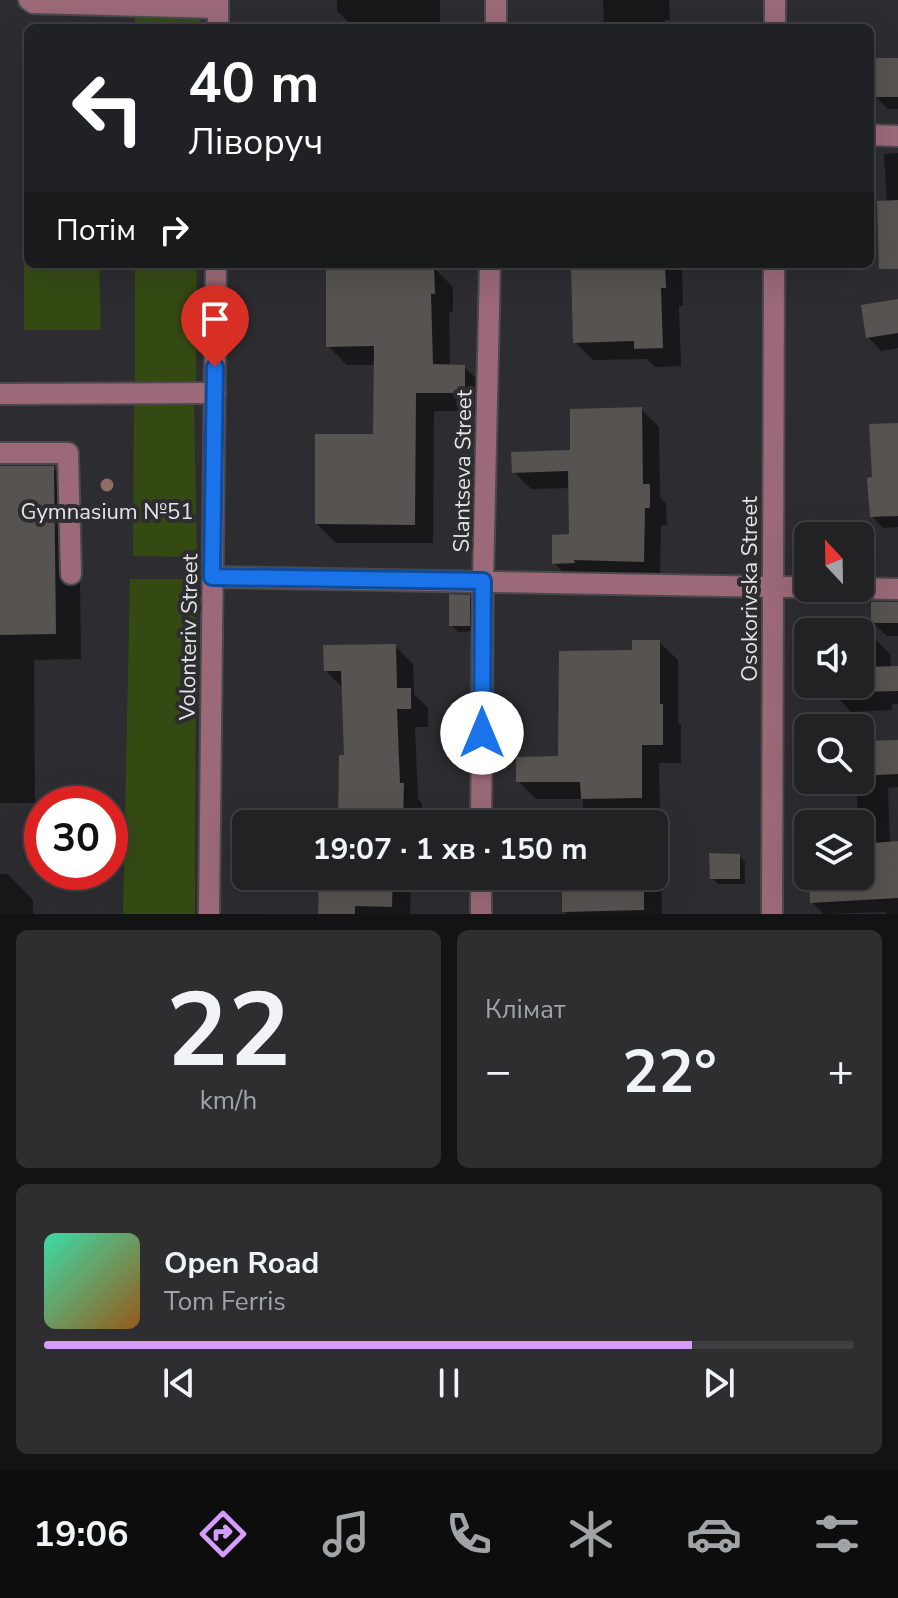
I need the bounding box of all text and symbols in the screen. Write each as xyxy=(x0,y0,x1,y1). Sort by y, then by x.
text: 40 m xyxy=(188,45,319,122)
icon: left xyxy=(56,56,160,160)
text: Ліворуч xyxy=(188,118,323,167)
icon: right xyxy=(152,208,196,252)
text: Потім xyxy=(56,210,136,251)
pin xyxy=(181,285,249,367)
icon: arrive xyxy=(193,297,237,341)
street label: Slantseva Street xyxy=(447,389,479,553)
marker: Gymnasium №51 xyxy=(98,476,116,494)
street label: Osokorivska Street xyxy=(735,496,765,682)
place label: Gymnasium №51 xyxy=(21,497,193,527)
north arrow xyxy=(794,522,874,602)
map controls xyxy=(794,522,874,890)
street label: Volonteriv Street xyxy=(173,553,205,722)
button: sound xyxy=(794,618,874,698)
position arrow xyxy=(440,691,524,775)
button: search xyxy=(794,714,874,794)
speed limit sign: 30 xyxy=(24,786,128,890)
button: layers xyxy=(794,810,874,890)
text: 19:07 · 1 хв · 150 m xyxy=(312,829,588,870)
text: 22 xyxy=(166,960,291,1102)
text: Клімат xyxy=(485,992,566,1027)
text: 22° xyxy=(622,1031,717,1113)
text: − xyxy=(485,1042,511,1102)
text: + xyxy=(828,1042,854,1102)
text: km/h xyxy=(200,1083,257,1118)
text: Open Road xyxy=(164,1243,319,1284)
text: Tom Ferris xyxy=(164,1284,286,1319)
icon: previous xyxy=(157,1361,201,1405)
icon: pause xyxy=(427,1361,471,1405)
icon: next xyxy=(697,1361,741,1405)
icon: directions xyxy=(195,1506,251,1562)
icon: music xyxy=(318,1506,374,1562)
icon: phone xyxy=(441,1506,497,1562)
icon: climate xyxy=(563,1506,619,1562)
icon: car xyxy=(686,1506,742,1562)
icon: filters xyxy=(809,1506,865,1562)
text: 19:06 xyxy=(33,1510,129,1559)

